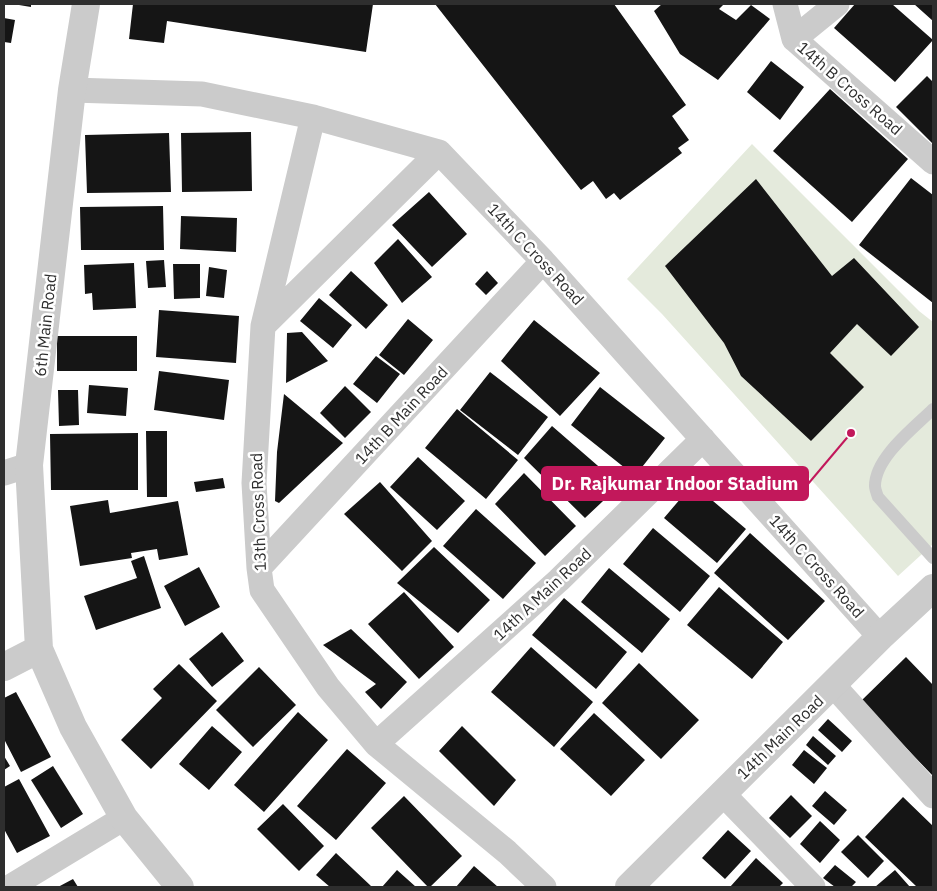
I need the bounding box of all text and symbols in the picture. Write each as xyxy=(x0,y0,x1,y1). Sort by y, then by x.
street label: 14th B Cross Road xyxy=(793,37,907,139)
street label: 14th C Cross Road xyxy=(484,199,588,309)
street label: 6th Main Road xyxy=(30,273,60,377)
street label: 14th B Main Road xyxy=(350,362,452,468)
street label: 13th Cross Road xyxy=(246,452,270,572)
callout: Dr. Rajkumar Indoor Stadium xyxy=(542,467,808,500)
text: Dr. Rajkumar Indoor Stadium xyxy=(552,472,798,495)
street label: 14th C Cross Road xyxy=(765,510,869,622)
street label: 14th A Main Road xyxy=(489,543,595,645)
street label: 14th Main Road xyxy=(732,691,828,783)

